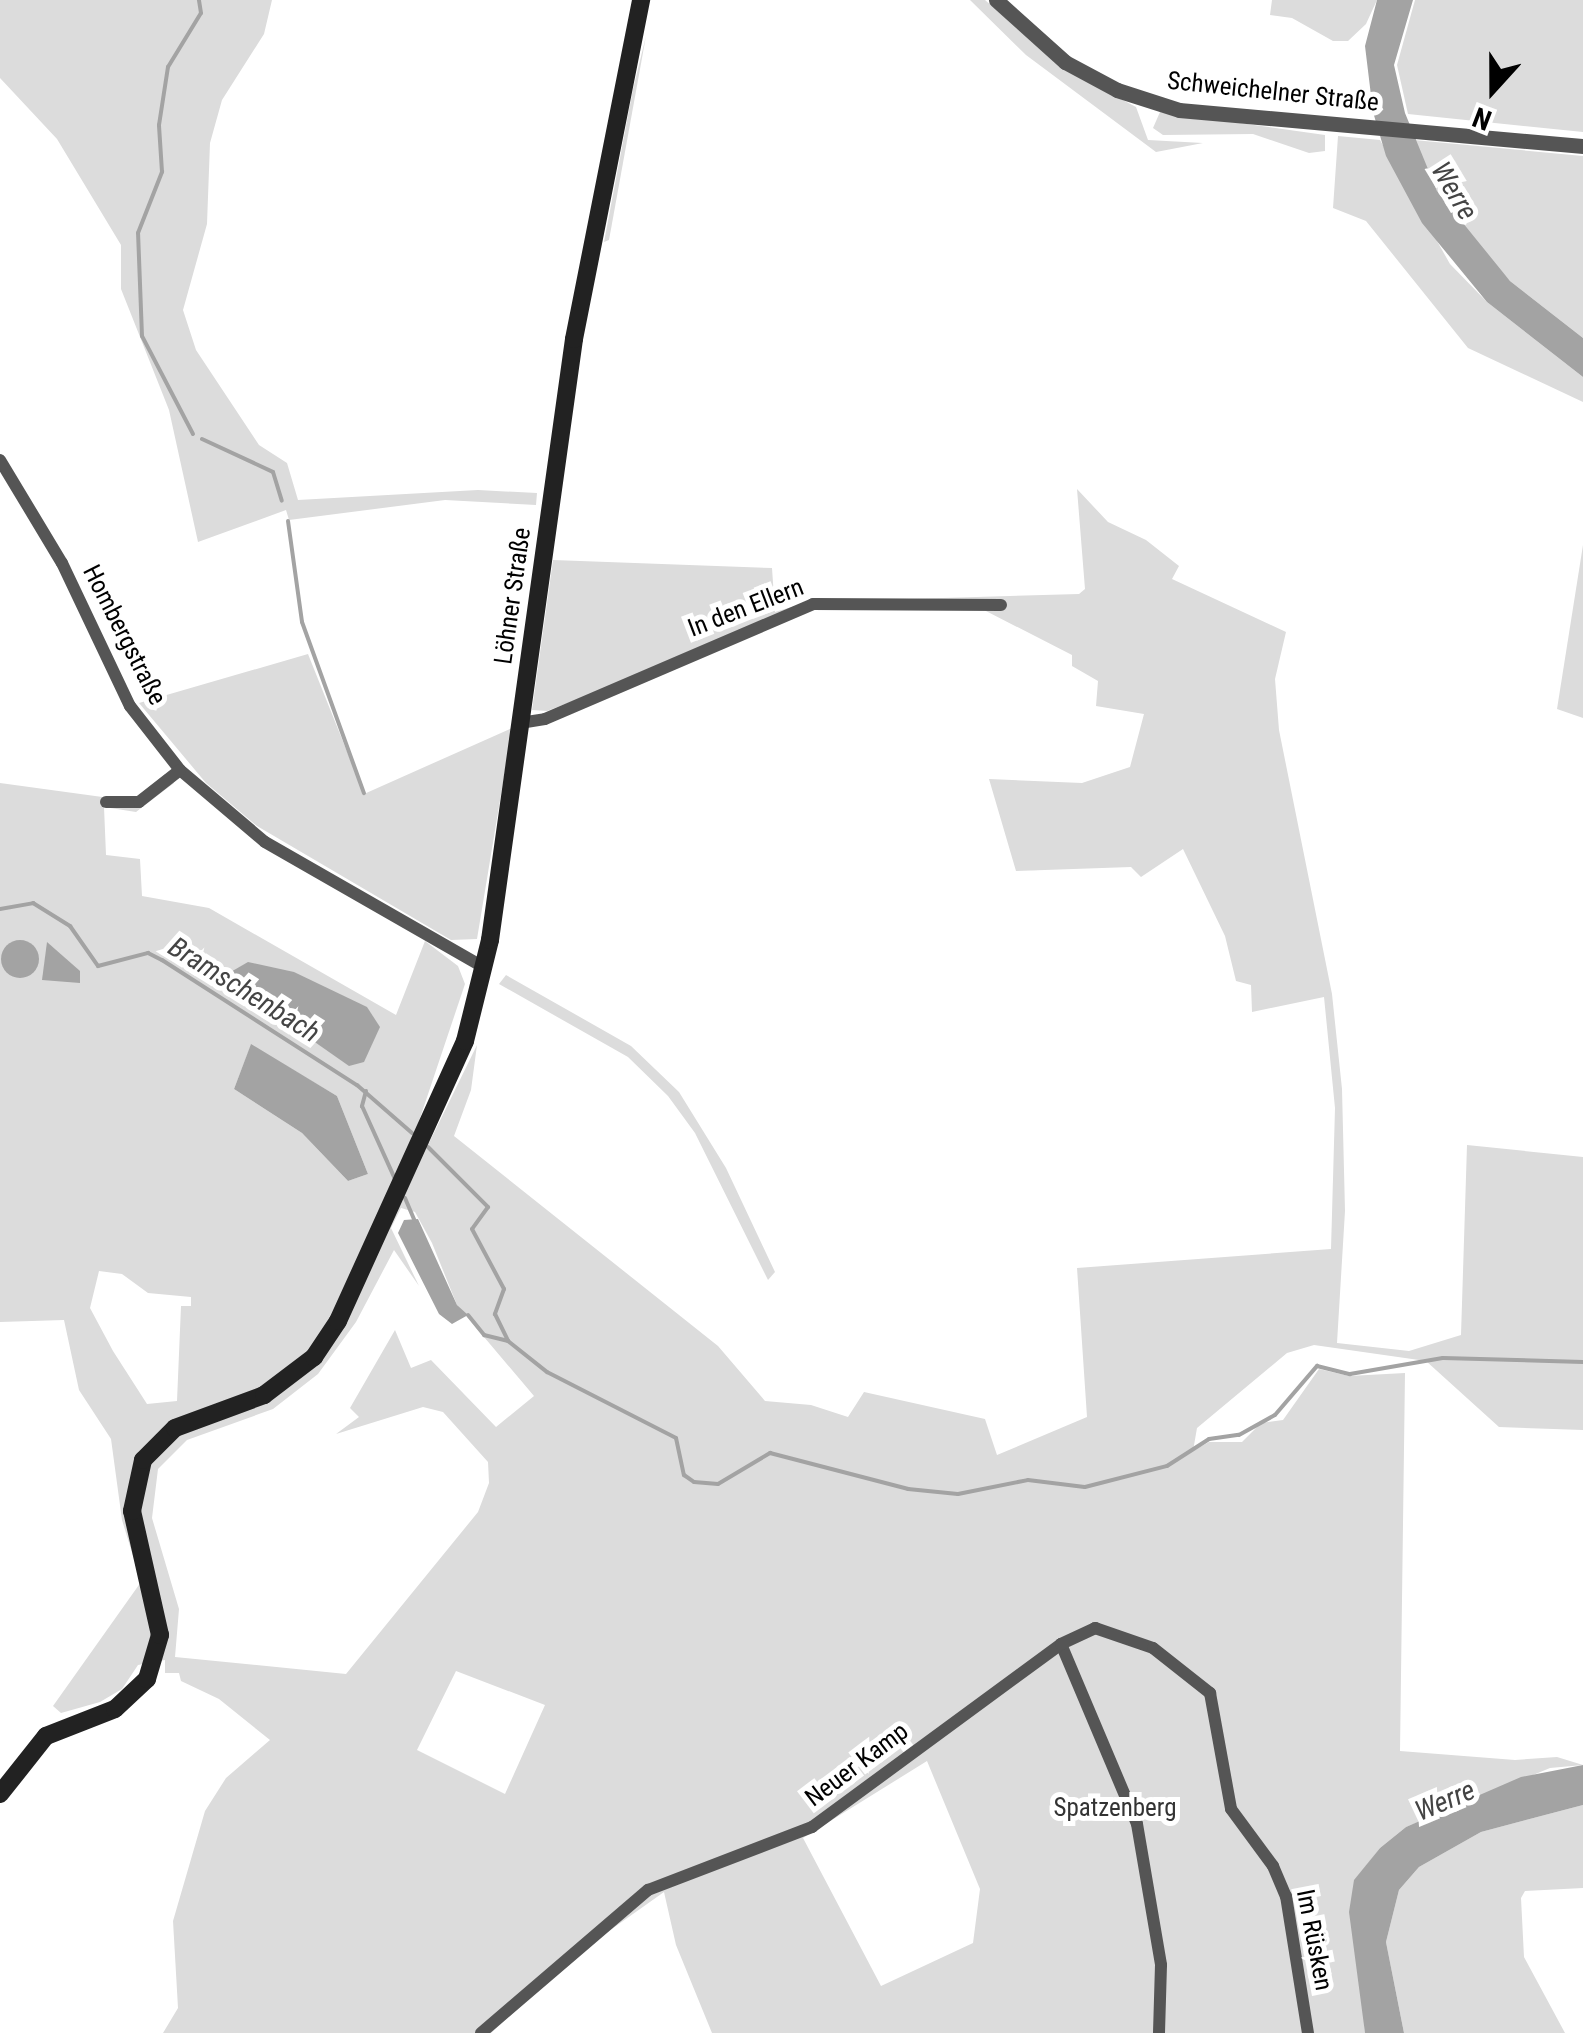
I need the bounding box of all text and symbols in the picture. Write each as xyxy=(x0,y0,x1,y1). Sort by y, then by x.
north arrow xyxy=(1443,40,1543,140)
street label: Schweichelner Straße xyxy=(1166,66,1380,118)
text: N xyxy=(1468,100,1496,137)
water label: Werre xyxy=(1424,156,1484,226)
street label: Löhner Straße xyxy=(489,526,537,666)
street label: Hombergstraße xyxy=(76,560,172,710)
street label: In den Ellern xyxy=(684,572,808,644)
water label: Bramschenbach xyxy=(162,930,326,1050)
street label: Neuer Kamp xyxy=(800,1717,914,1813)
water label: Werre xyxy=(1410,1773,1480,1829)
park label: Spatzenberg xyxy=(1053,1793,1177,1823)
street label: Im Rüsken xyxy=(1290,1887,1338,1993)

